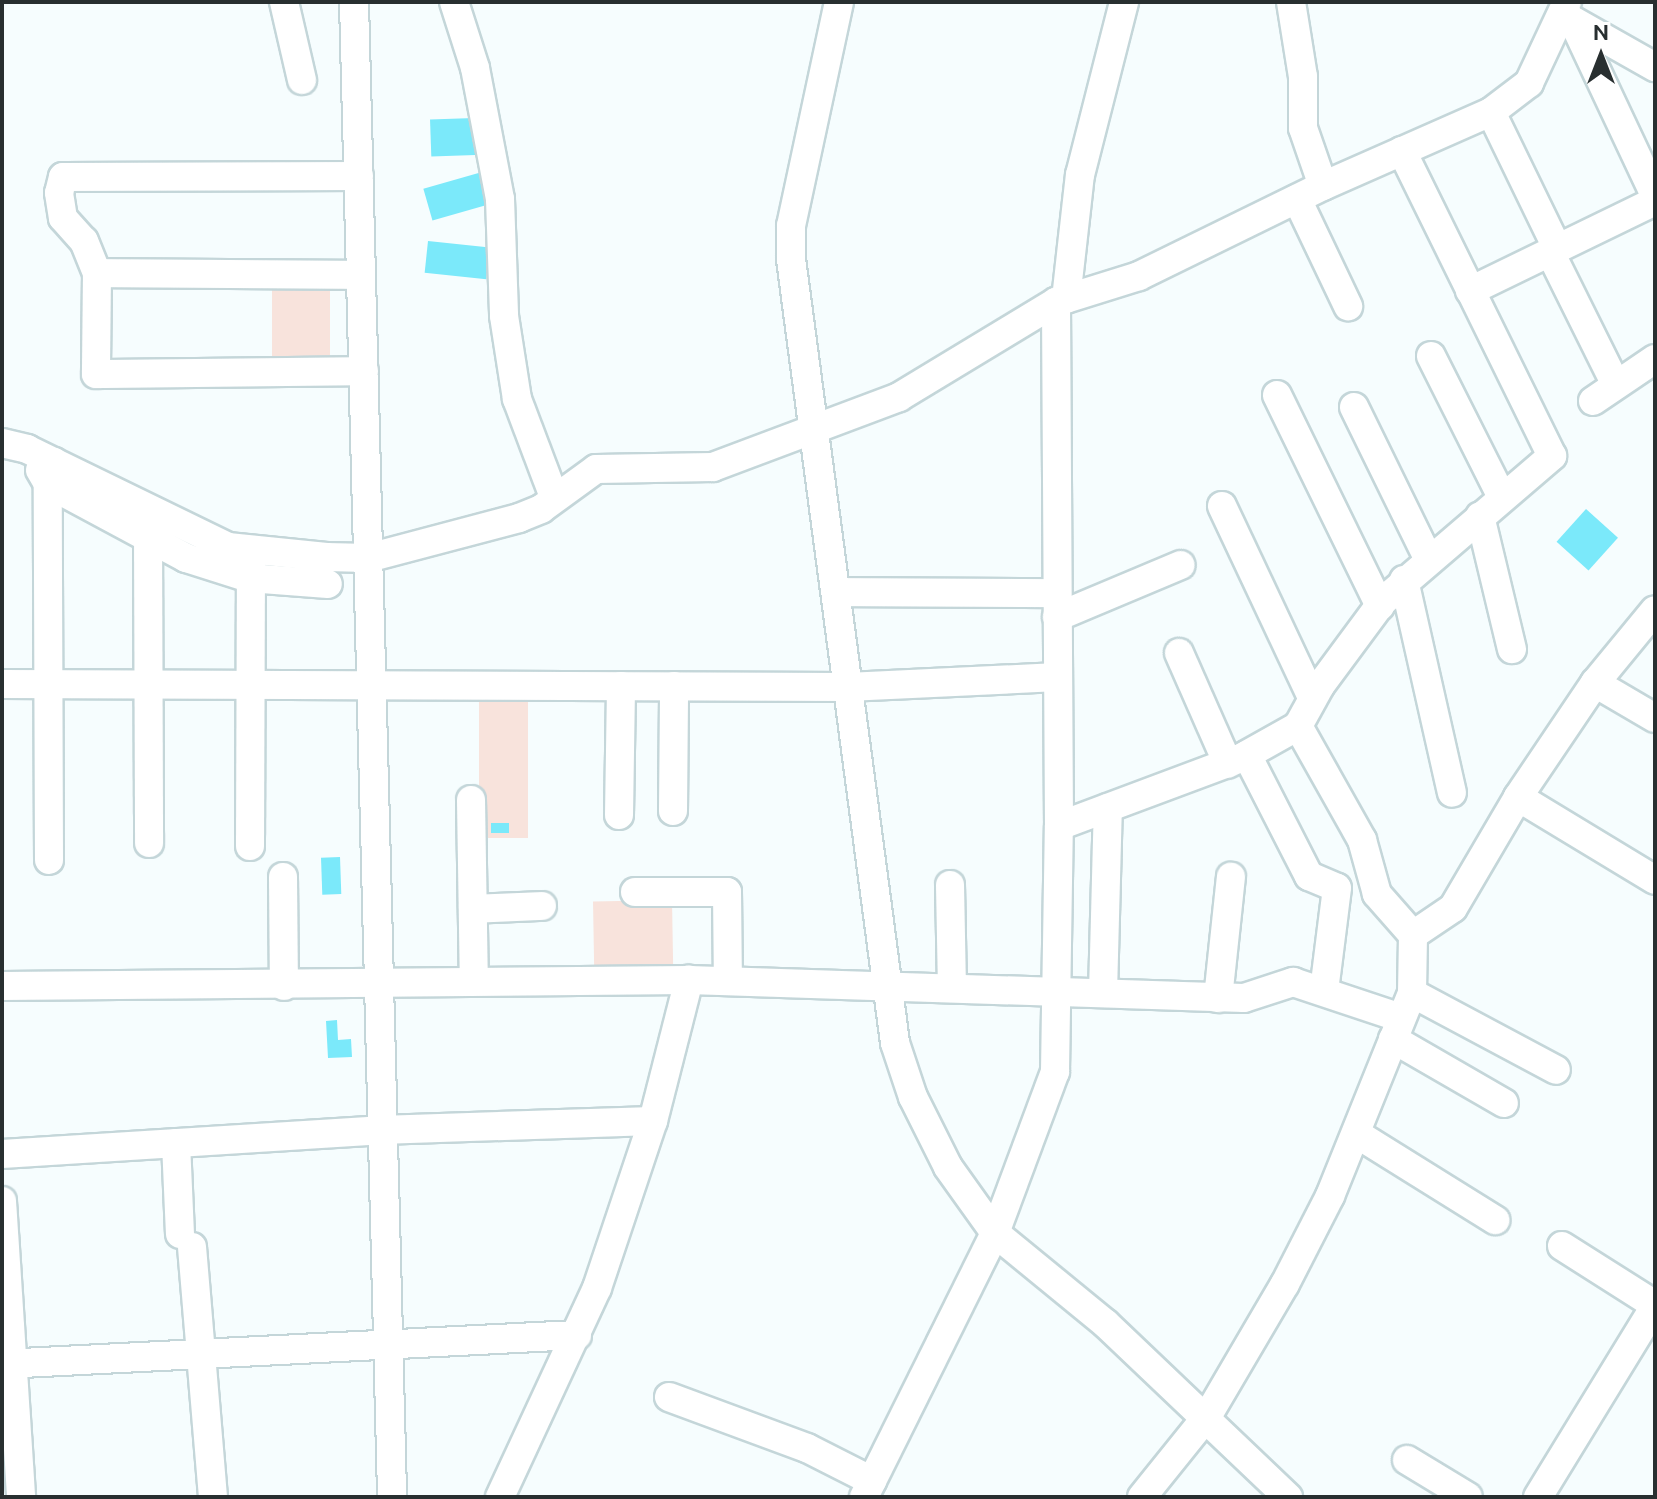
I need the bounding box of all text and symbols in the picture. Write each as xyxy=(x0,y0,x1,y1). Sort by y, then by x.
north arrow xyxy=(1561,16,1641,96)
text: N xyxy=(1593,19,1609,44)

